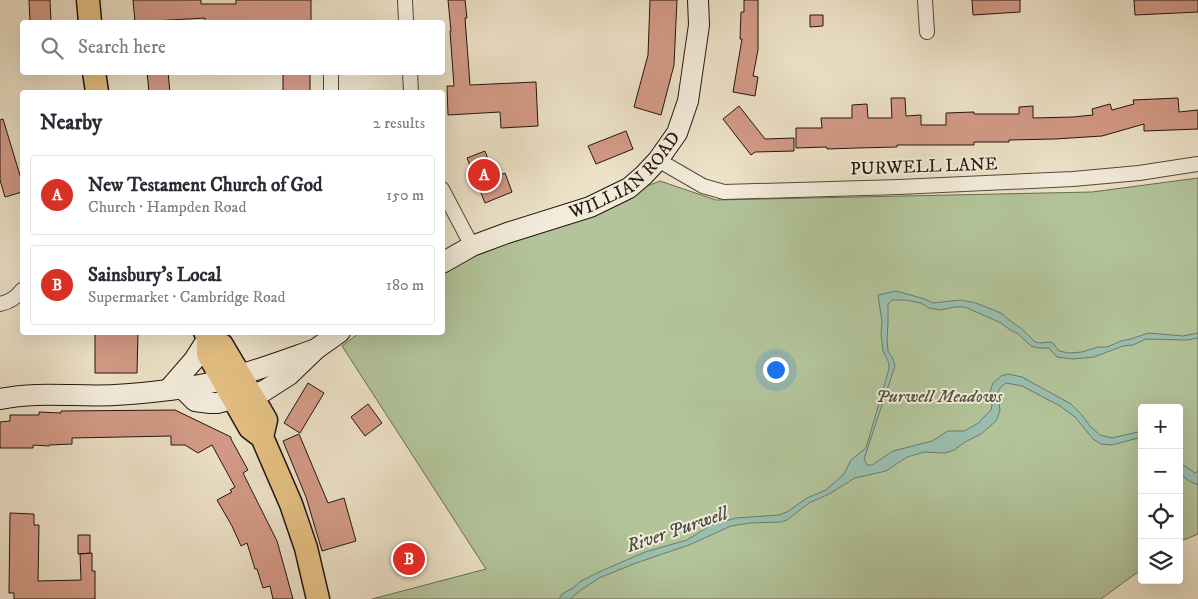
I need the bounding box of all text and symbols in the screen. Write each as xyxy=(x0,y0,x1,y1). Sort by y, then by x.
search box xyxy=(20,20,445,75)
icon: search xyxy=(38,34,66,62)
text: Search here xyxy=(78,36,166,59)
text: Nearby xyxy=(40,110,102,136)
text: 2 results xyxy=(373,113,425,133)
street label: WILLIAN ROAD xyxy=(566,128,685,224)
street label: PURWELL LANE xyxy=(850,153,998,181)
pin: A xyxy=(468,156,500,194)
text: New Testament Church of God xyxy=(88,174,322,197)
text: A xyxy=(52,185,62,205)
text: 150 m xyxy=(386,185,424,205)
text: Church · Hampden Road xyxy=(88,197,246,217)
text: Sainsbury's Local xyxy=(88,264,222,287)
text: B xyxy=(52,275,62,295)
text: 180 m xyxy=(386,275,424,295)
text: Supermarket · Cambridge Road xyxy=(88,287,286,307)
your location xyxy=(763,357,789,383)
park label: Purwell Meadows xyxy=(876,386,1003,408)
map controls xyxy=(1138,404,1183,584)
button: + xyxy=(1138,404,1183,449)
button: − xyxy=(1138,449,1183,494)
button: locate xyxy=(1138,494,1183,539)
water label: River Purwell xyxy=(622,501,733,558)
button: layers xyxy=(1138,539,1183,584)
pin: B xyxy=(393,540,425,578)

